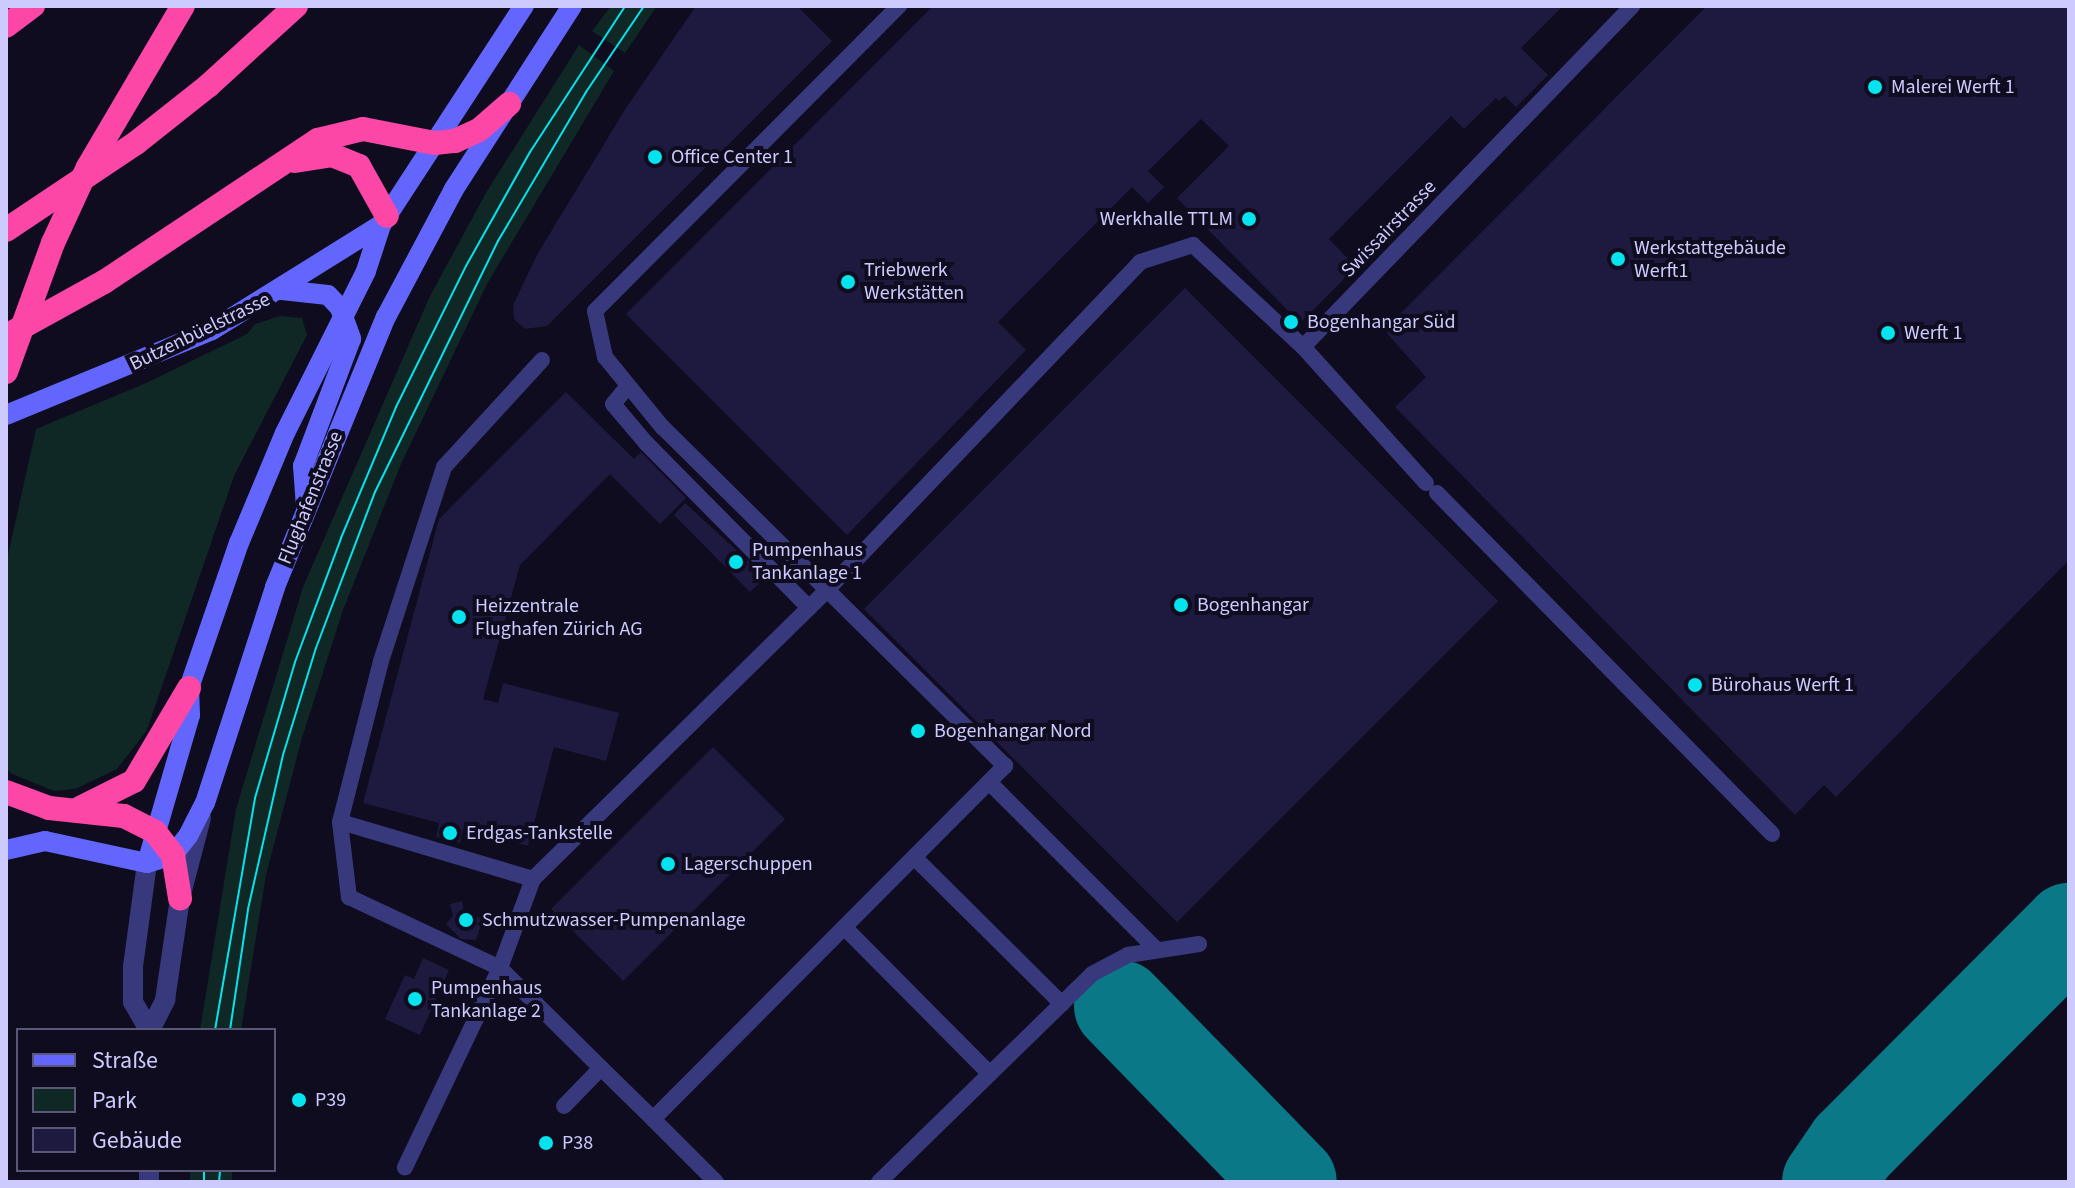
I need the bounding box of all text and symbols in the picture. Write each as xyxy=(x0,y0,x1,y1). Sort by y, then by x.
place label: Malerei Werft 1 xyxy=(1891,75,2015,99)
marker: Malerei Werft 1 xyxy=(1866,78,1884,96)
place label: Office Center 1 xyxy=(671,145,793,169)
marker: Office Center 1 xyxy=(646,148,664,166)
street label: Swissairstrasse xyxy=(1336,175,1442,283)
place label: Werkhalle TTLM xyxy=(1100,207,1233,231)
marker: Werkhalle TTLM xyxy=(1240,210,1258,228)
place label: Werkstattgebäude Werft1 xyxy=(1634,236,1786,283)
marker: Werkstattgebäude Werft1 xyxy=(1609,250,1627,268)
place label: Triebwerk Werkstätten xyxy=(864,258,964,305)
marker: Triebwerk Werkstätten xyxy=(839,273,857,291)
street label: Butzenbüelstrasse xyxy=(126,288,274,376)
place label: Bogenhangar Süd xyxy=(1307,310,1456,334)
marker: Bogenhangar Süd xyxy=(1282,313,1300,331)
place label: Werft 1 xyxy=(1904,321,1962,345)
marker: Werft 1 xyxy=(1879,324,1897,342)
street label: Flughafenstrasse xyxy=(273,428,349,568)
place label: Pumpenhaus Tankanlage 1 xyxy=(752,538,863,585)
marker: Pumpenhaus Tankanlage 1 xyxy=(727,553,745,571)
place label: Bogenhangar xyxy=(1197,593,1309,617)
place label: Heizzentrale Flughafen Zürich AG xyxy=(475,594,642,641)
marker: Bogenhangar xyxy=(1172,596,1190,614)
marker: Heizzentrale Flughafen Zürich AG xyxy=(450,608,468,626)
place label: Bürohaus Werft 1 xyxy=(1711,673,1854,697)
marker: Bürohaus Werft 1 xyxy=(1686,676,1704,694)
place label: Bogenhangar Nord xyxy=(934,719,1092,743)
marker: Bogenhangar Nord xyxy=(909,722,927,740)
place label: Erdgas-Tankstelle xyxy=(466,821,613,845)
marker: Erdgas-Tankstelle xyxy=(441,824,459,842)
place label: Lagerschuppen xyxy=(684,852,813,876)
marker: Lagerschuppen xyxy=(659,855,677,873)
place label: Schmutzwasser-Pumpenanlage xyxy=(482,908,746,932)
marker: Schmutzwasser-Pumpenanlage xyxy=(457,911,475,929)
place label: Pumpenhaus Tankanlage 2 xyxy=(431,976,542,1023)
marker: Pumpenhaus Tankanlage 2 xyxy=(406,990,424,1008)
legend xyxy=(16,1028,276,1172)
text: Straße xyxy=(92,1043,158,1078)
text: Park xyxy=(92,1083,137,1118)
place label: P39 xyxy=(315,1088,346,1112)
marker: P39 xyxy=(290,1091,308,1109)
text: Gebäude xyxy=(92,1123,182,1158)
place label: P38 xyxy=(562,1131,593,1155)
marker: P38 xyxy=(537,1134,555,1152)

